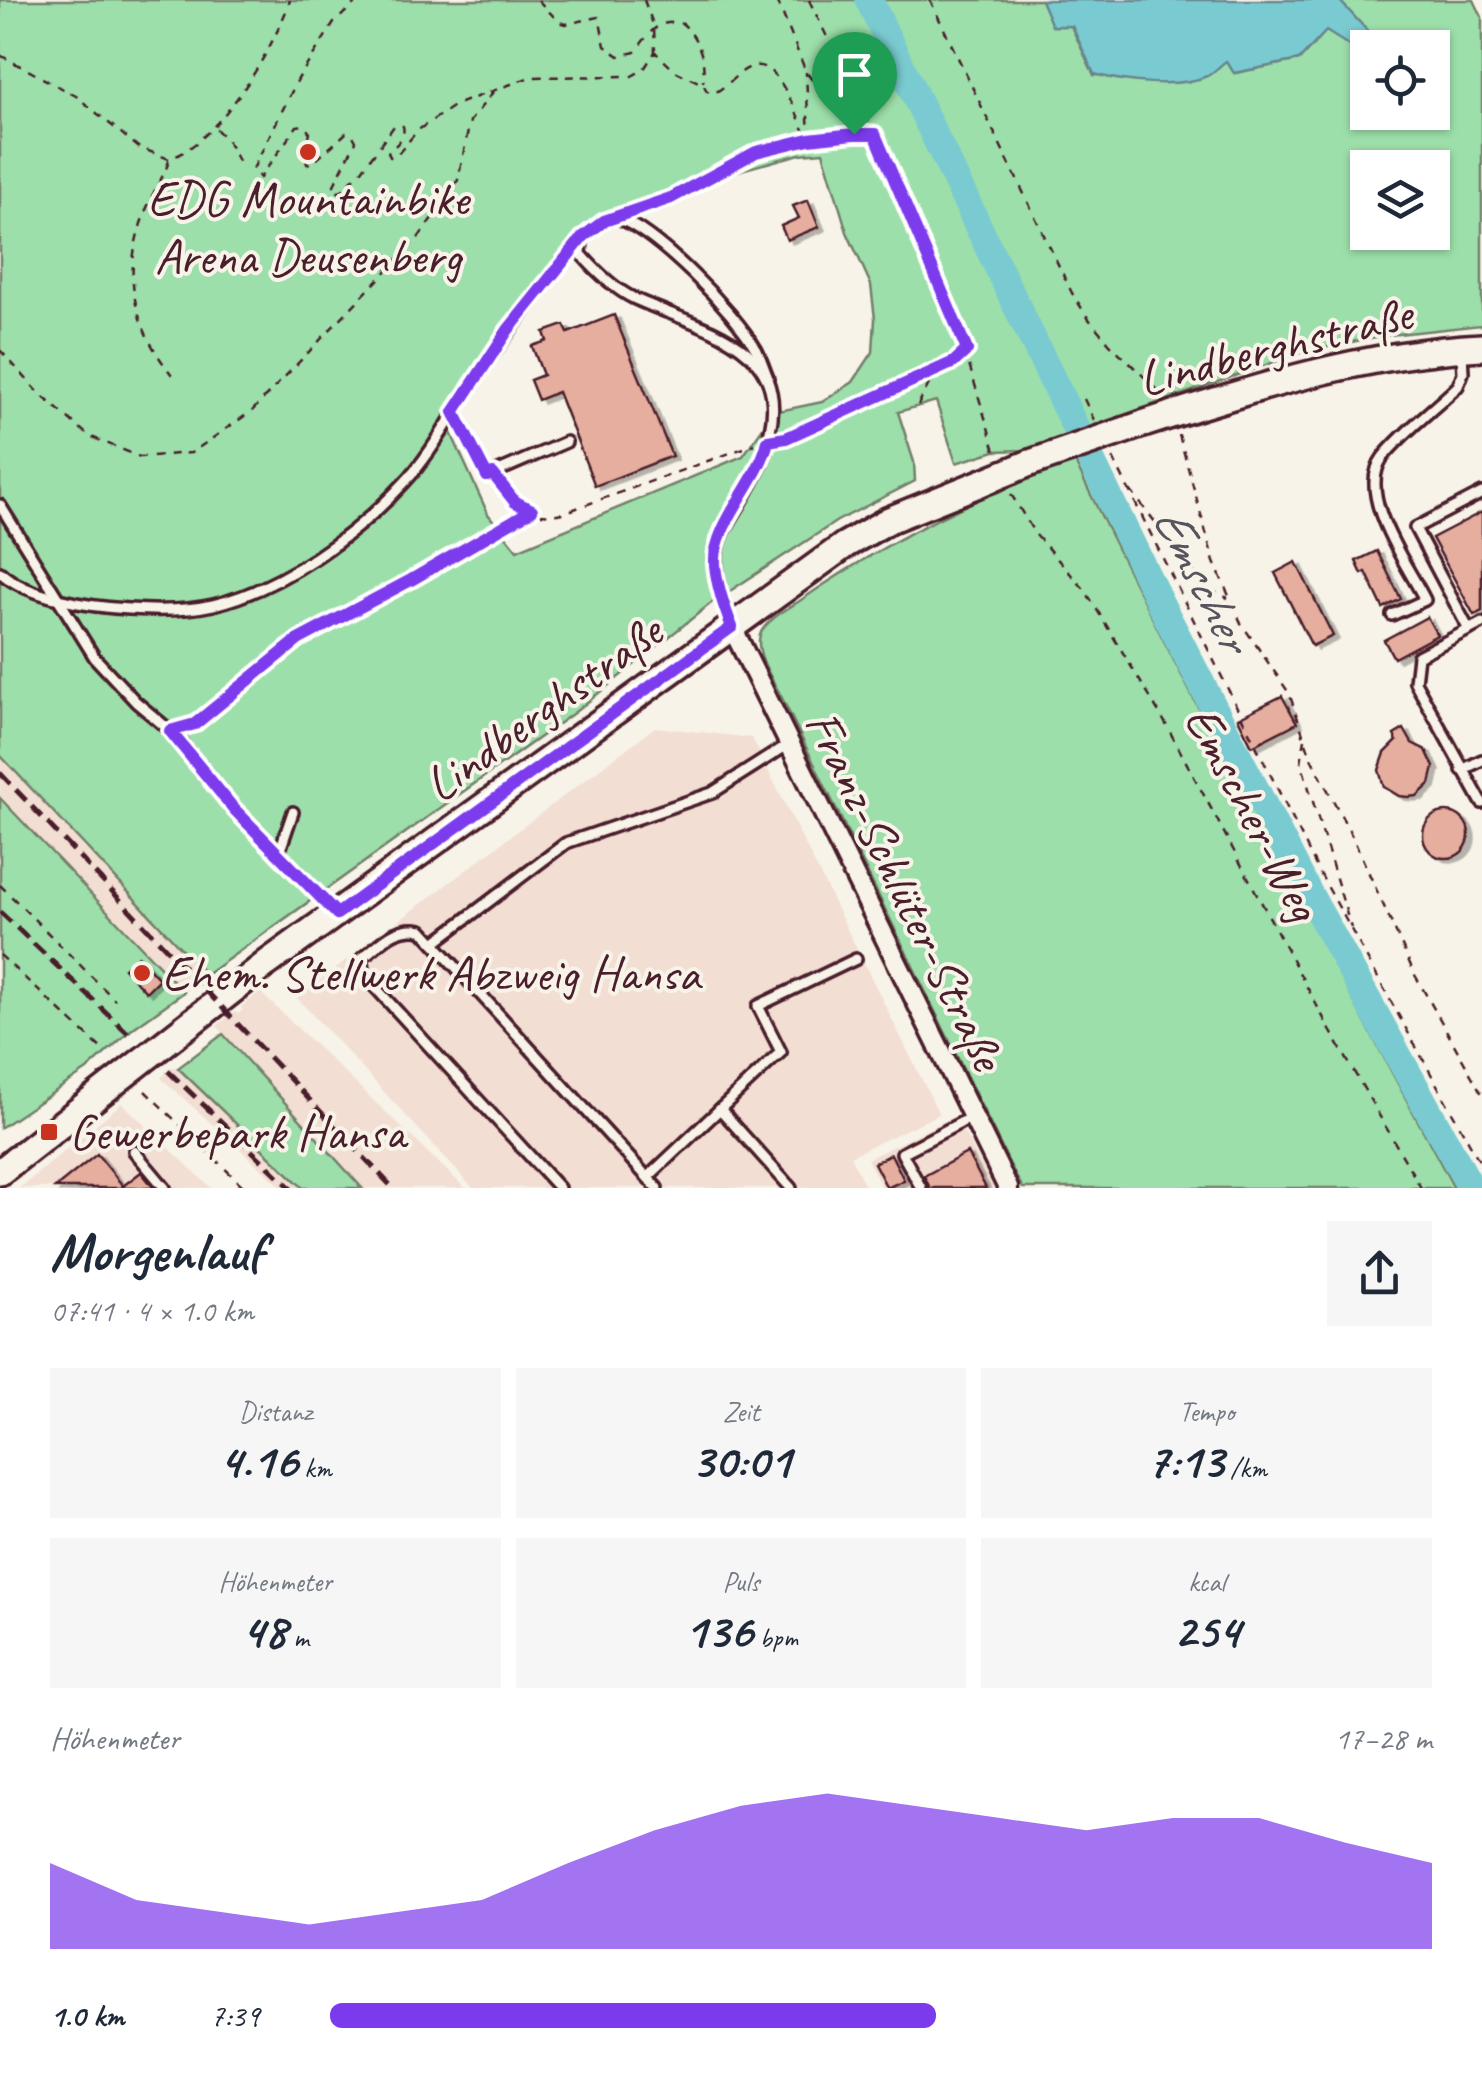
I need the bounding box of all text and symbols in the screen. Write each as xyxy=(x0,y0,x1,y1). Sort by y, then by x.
map controls xyxy=(1350,30,1450,250)
button: locate xyxy=(1350,30,1450,130)
pin xyxy=(812,32,897,135)
icon: arrive xyxy=(827,47,882,102)
marker: EDG Mountainbike Arena Deusenberg xyxy=(297,141,319,163)
button: layers xyxy=(1350,150,1450,250)
place label: EDG Mountainbike Arena Deusenberg xyxy=(148,167,471,288)
street label: Lindberghstraße xyxy=(1132,281,1422,410)
water label: Emscher xyxy=(1138,495,1270,668)
street label: Lindberghstraße xyxy=(411,598,678,816)
street label: Emscher-Weg xyxy=(1170,695,1337,933)
street label: Franz-Schlüter-Straße xyxy=(791,700,1021,1083)
place label: Ehem. Stellwerk Abzweig Hansa xyxy=(162,942,703,1005)
marker: Ehem. Stellwerk Abzweig Hansa xyxy=(131,962,153,984)
place label: Gewerbepark Hansa xyxy=(69,1101,410,1164)
marker: Gewerbepark Hansa xyxy=(38,1121,60,1143)
text: Morgenlauf xyxy=(50,1217,263,1287)
button: share xyxy=(1327,1221,1432,1326)
text: 07:41 · 4 × 1.0 km xyxy=(50,1290,254,1331)
text: Distanz xyxy=(239,1394,312,1429)
text: Zeit xyxy=(722,1394,760,1429)
text: Tempo xyxy=(1179,1394,1234,1429)
text: 4.16 xyxy=(219,1429,297,1492)
text: 30:01 xyxy=(691,1429,791,1492)
text: 7:13 xyxy=(1146,1429,1224,1492)
text: km xyxy=(297,1450,332,1485)
text: /km xyxy=(1224,1450,1267,1485)
text: Höhenmeter xyxy=(219,1564,332,1599)
text: Puls xyxy=(722,1564,760,1599)
text: kcal xyxy=(1188,1564,1225,1599)
text: 48 xyxy=(242,1599,287,1662)
text: 136 xyxy=(684,1599,753,1662)
text: 254 xyxy=(1173,1599,1240,1662)
text: m xyxy=(287,1620,309,1655)
text: bpm xyxy=(753,1620,798,1655)
text: Höhenmeter xyxy=(50,1718,180,1759)
text: 17–28 m xyxy=(1334,1718,1432,1759)
text: 1.0 km xyxy=(50,1995,124,2036)
text: 7:39 xyxy=(210,1995,260,2036)

